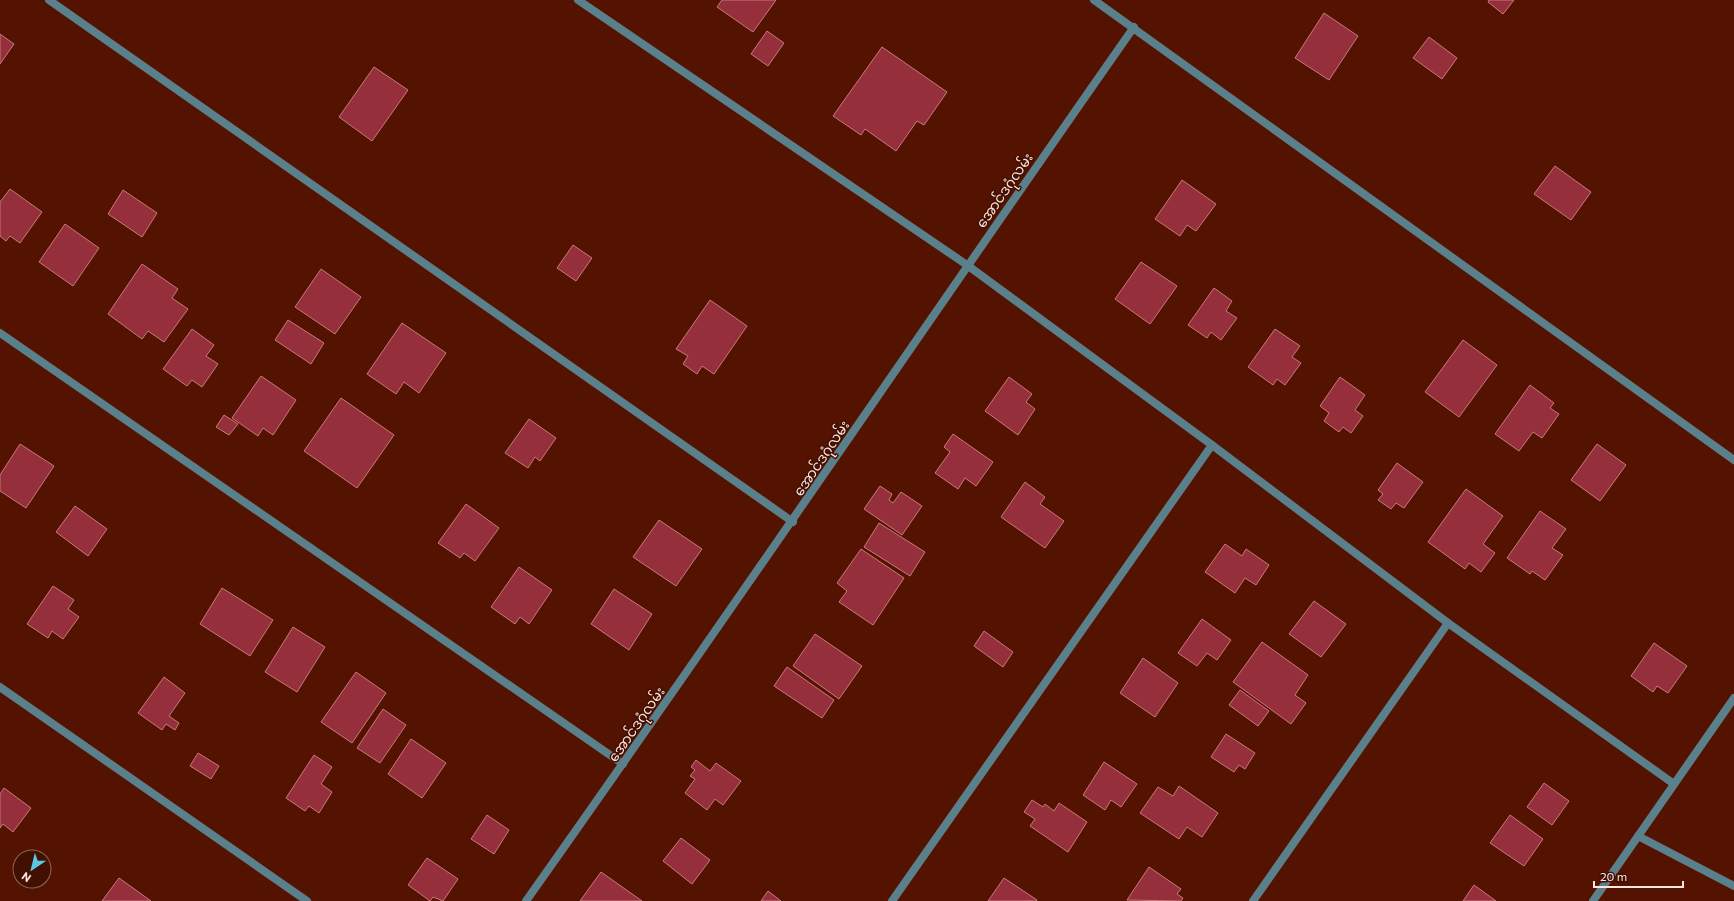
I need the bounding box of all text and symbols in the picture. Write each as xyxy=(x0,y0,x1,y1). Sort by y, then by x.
street label: အောင်ဒဂုံလမ်း xyxy=(971,149,1039,233)
street label: အောင်ဒဂုံလမ်း xyxy=(789,416,856,501)
street label: အောင်ဒဂုံလမ်း xyxy=(603,683,671,767)
north arrow xyxy=(12,849,52,889)
scale bar xyxy=(1594,863,1683,889)
text: 20 m xyxy=(1600,869,1627,883)
text: N xyxy=(19,870,33,885)

